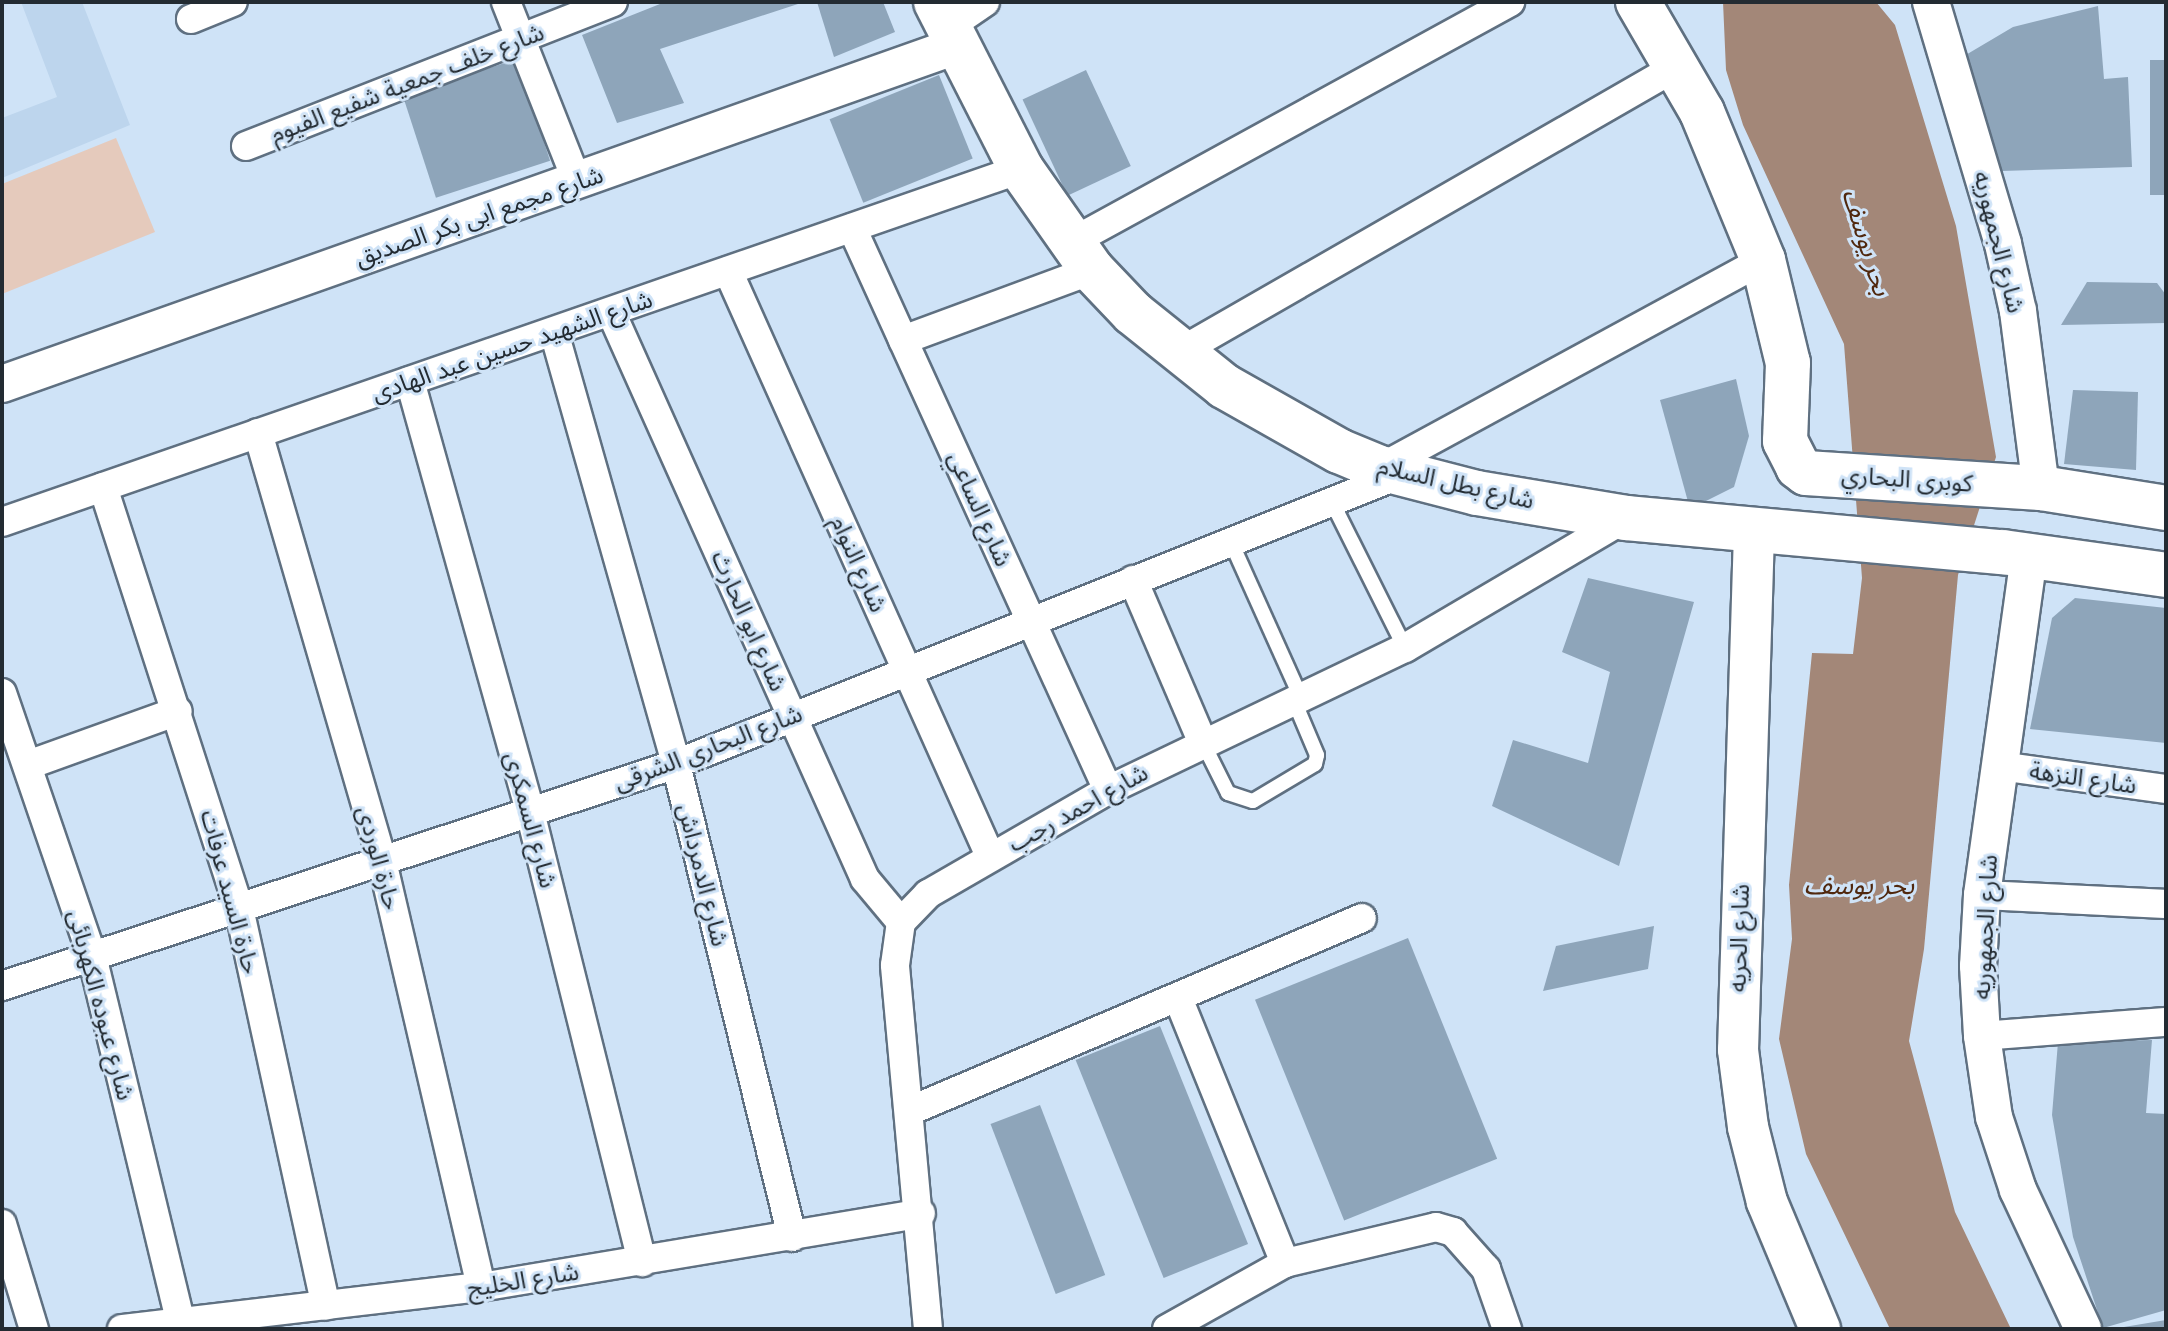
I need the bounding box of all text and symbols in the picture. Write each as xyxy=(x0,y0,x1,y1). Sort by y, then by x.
street label: شارع خلف جمعية شفيع الفيوم xyxy=(266,17,548,149)
street label: شارع مجمع ابى بكر الصديق xyxy=(351,160,607,272)
street label: شارع الجمهوريه xyxy=(1967,168,2031,316)
water label: بحر يوسف xyxy=(1836,185,1898,299)
street label: شارع الشهيد حسين عبد الهادى xyxy=(368,284,656,408)
street label: شارع الساعي xyxy=(942,447,1018,571)
street label: شارع بطل السلام xyxy=(1375,451,1537,515)
street label: كوبرى البحاري xyxy=(1840,460,1974,498)
street label: شارع النوام xyxy=(825,511,893,617)
street label: شارع ابو الحارث xyxy=(705,546,793,696)
street label: شارع البحاري الشرقى xyxy=(610,699,806,797)
street label: شارع السمكرى xyxy=(499,749,563,891)
street label: شارع النزهة xyxy=(2028,756,2138,800)
street label: شارع احمد رجب xyxy=(1003,758,1153,858)
street label: شارع الدمرداش xyxy=(671,801,735,949)
street label: حارة الوردى xyxy=(351,803,407,913)
street label: حارة السيد عرفات xyxy=(194,807,266,977)
street label: شارع الجمهوريه xyxy=(1967,854,2003,1000)
water label: بحر يوسف xyxy=(1804,869,1914,901)
street label: شارع الحريه xyxy=(1723,883,1755,993)
street label: شارع عبوده الكهربائى xyxy=(62,907,140,1103)
street label: شارع الخليج xyxy=(465,1257,581,1303)

